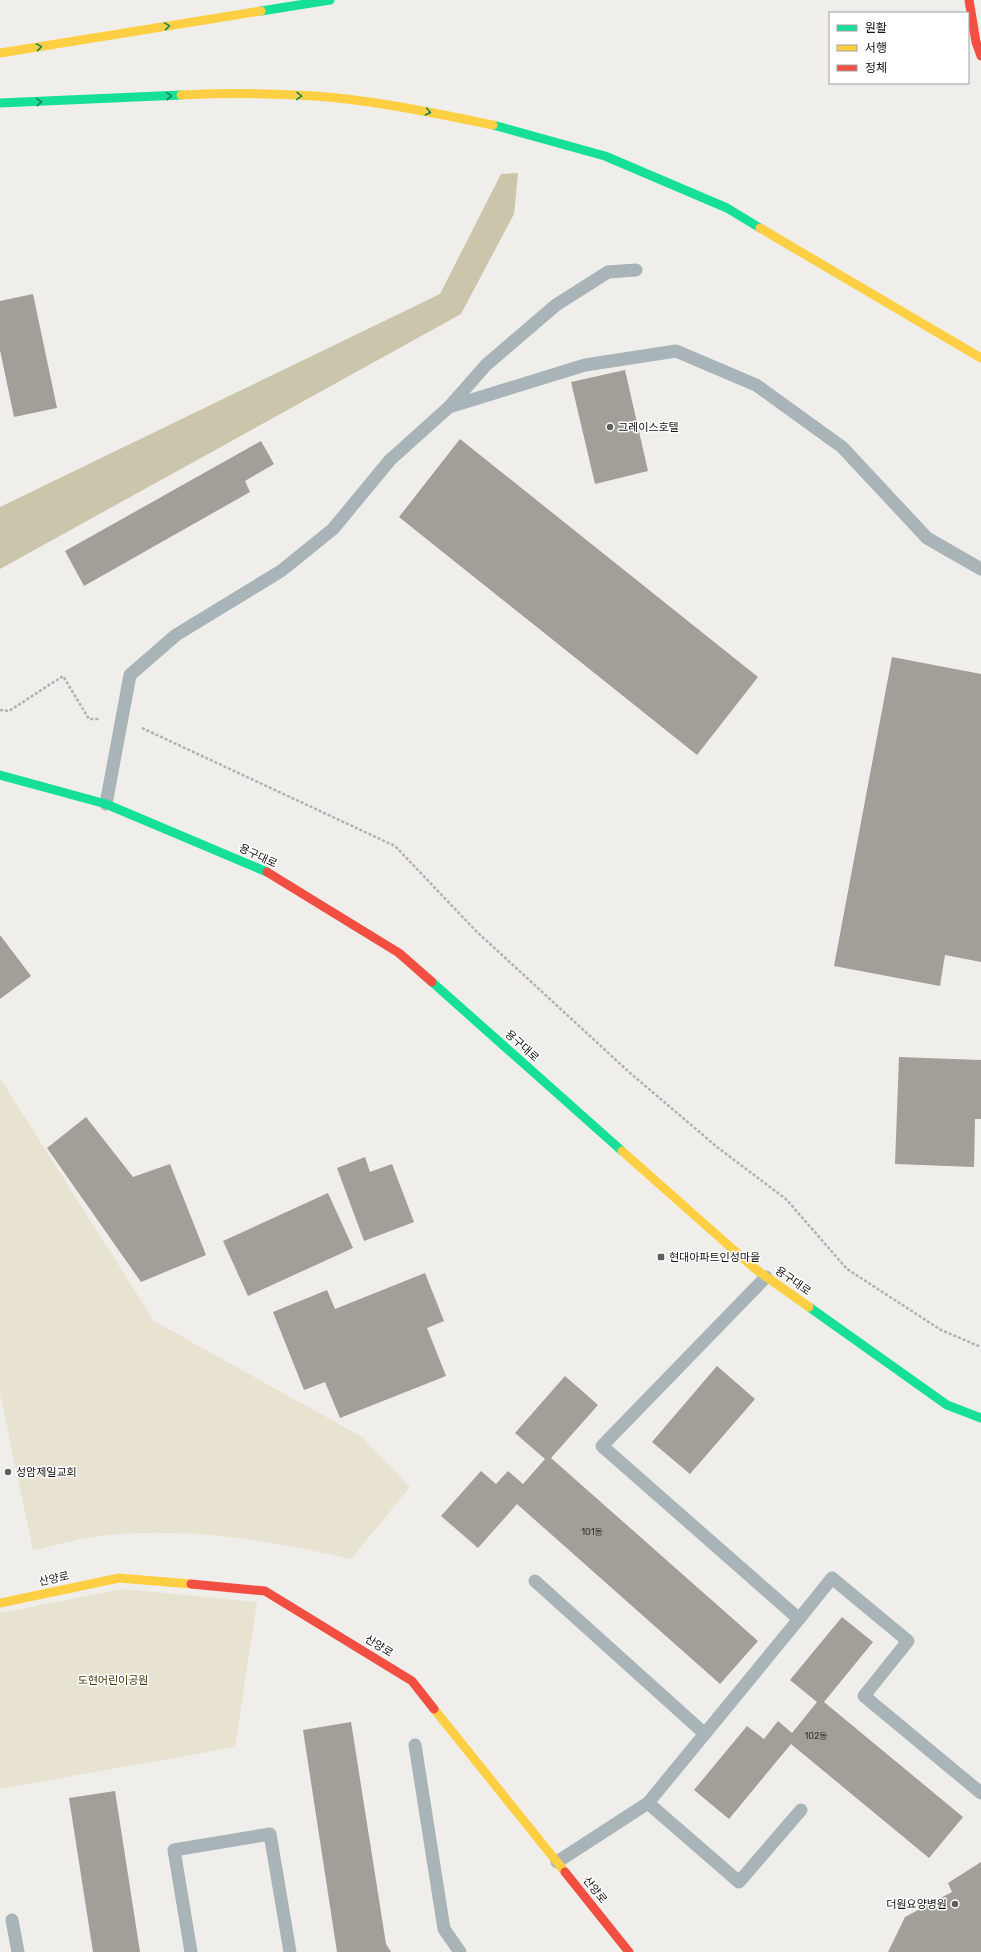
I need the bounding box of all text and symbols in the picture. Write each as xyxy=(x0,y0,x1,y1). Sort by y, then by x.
legend xyxy=(829,12,969,84)
text: 원활 xyxy=(865,21,887,35)
one-way arrow xyxy=(164,22,170,31)
text: 서행 xyxy=(865,41,887,55)
one-way arrow xyxy=(35,43,42,52)
text: 정체 xyxy=(865,61,887,75)
one-way arrow xyxy=(166,91,172,100)
one-way arrow xyxy=(296,91,302,100)
one-way arrow xyxy=(36,97,42,106)
one-way arrow xyxy=(424,107,431,115)
place label: 그레이스호텔 xyxy=(618,421,679,434)
marker: 그레이스호텔 xyxy=(605,422,615,432)
street label: 용구대로 xyxy=(237,842,279,870)
street label: 용구대로 xyxy=(503,1028,541,1064)
place label: 현대아파트인성마을 xyxy=(669,1251,760,1264)
marker: 현대아파트인성마을 xyxy=(656,1252,666,1262)
street label: 용구대로 xyxy=(773,1264,813,1298)
place label: 성암제일교회 xyxy=(16,1466,77,1479)
marker: 성암제일교회 xyxy=(3,1467,13,1477)
house number: 101동 xyxy=(581,1527,603,1537)
street label: 산양로 xyxy=(38,1569,70,1589)
street label: 산양로 xyxy=(363,1632,395,1660)
park label: 도현어린이공원 xyxy=(78,1674,148,1687)
house number: 102동 xyxy=(804,1731,828,1741)
street label: 산양로 xyxy=(580,1874,610,1906)
place label: 더원요양병원 xyxy=(886,1898,947,1911)
marker: 더원요양병원 xyxy=(950,1899,960,1909)

